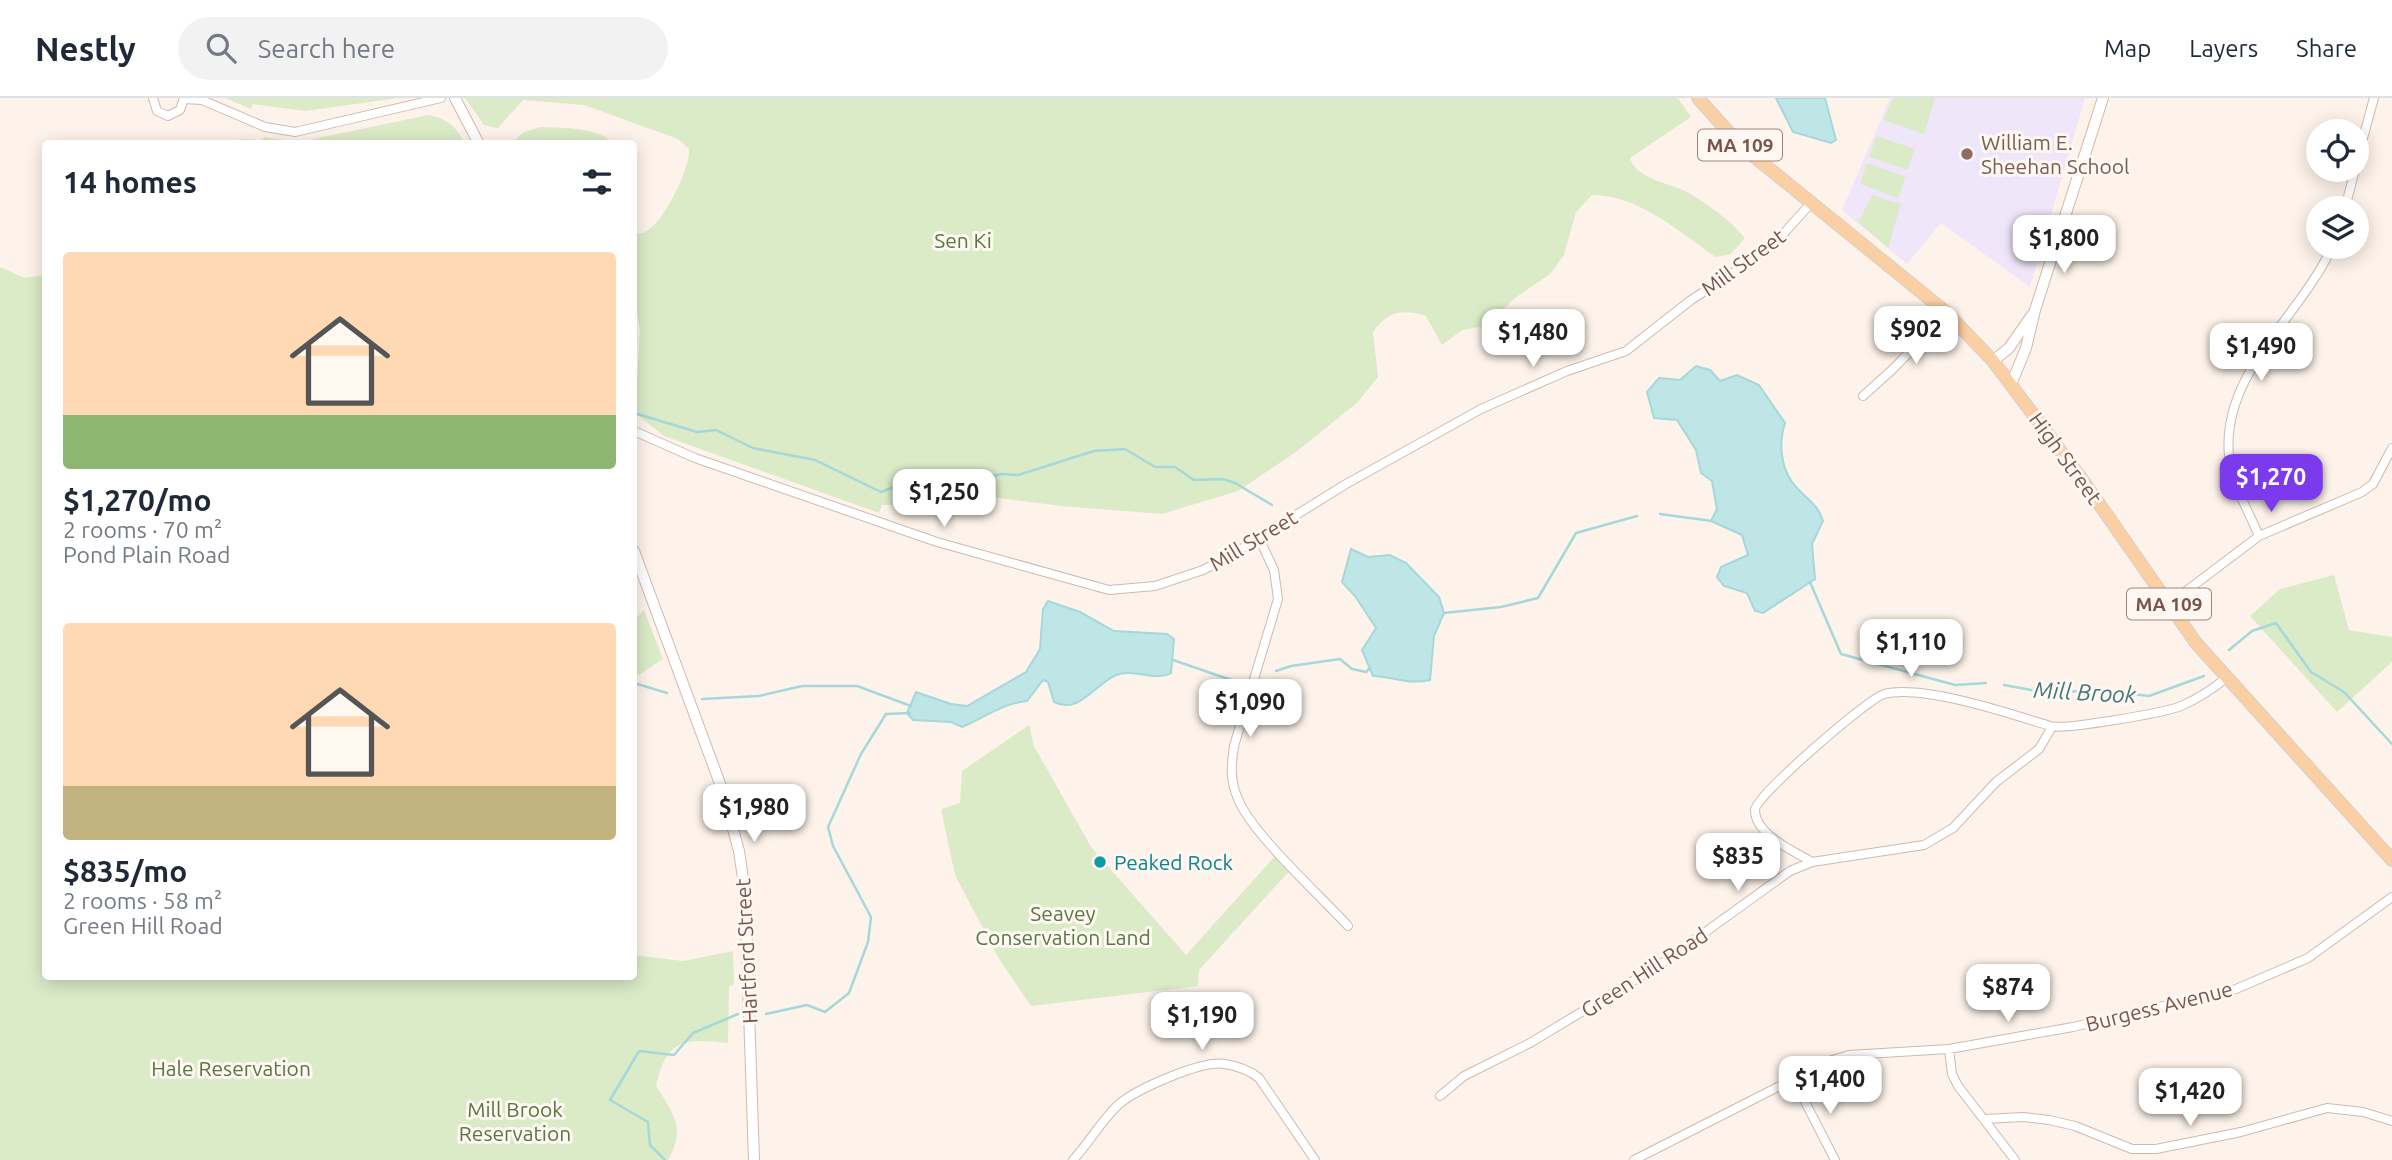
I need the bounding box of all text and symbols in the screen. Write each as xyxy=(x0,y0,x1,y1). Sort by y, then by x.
search box xyxy=(178,17,668,80)
icon: search xyxy=(202,29,240,67)
text: Nestly xyxy=(35,30,136,67)
text: Search here xyxy=(258,34,395,63)
text: Map xyxy=(2104,35,2151,62)
text: Layers xyxy=(2189,35,2258,62)
text: Share xyxy=(2296,35,2357,62)
map controls xyxy=(2306,119,2369,259)
button: locate xyxy=(2306,119,2369,182)
road number: MA 109 xyxy=(1698,130,1782,160)
place label: William E. Sheehan School xyxy=(1981,130,2130,178)
marker: William E. Sheehan School xyxy=(1959,146,1975,162)
icon: filters xyxy=(578,163,616,201)
text: 14 homes xyxy=(63,165,197,199)
button: layers xyxy=(2306,196,2369,259)
pin: $1,800 xyxy=(2007,216,2121,275)
street label: Mill Street xyxy=(1696,224,1790,300)
text: $1,800 xyxy=(2029,225,2099,250)
park label: Sen Ki xyxy=(934,228,992,252)
icon: home xyxy=(277,298,403,424)
pin: $902 xyxy=(1875,306,1957,366)
pin: $1,480 xyxy=(1476,310,1590,369)
text: $902 xyxy=(1890,316,1942,341)
text: $1,480 xyxy=(1498,319,1568,344)
pin: $1,490 xyxy=(2204,324,2318,383)
text: $1,490 xyxy=(2226,333,2296,358)
street label: High Street xyxy=(2025,408,2107,508)
pin: $1,270 xyxy=(2214,454,2328,514)
text: $1,270 xyxy=(2236,464,2306,489)
pin: $1,250 xyxy=(887,470,1001,529)
text: $1,250 xyxy=(909,479,979,504)
text: $1,270/mo xyxy=(63,483,212,517)
street label: Mill Street xyxy=(1205,505,1301,575)
text: 2 rooms · 70 m² xyxy=(63,517,222,542)
text: Pond Plain Road xyxy=(63,542,230,567)
road number: MA 109 xyxy=(2127,589,2211,620)
pin: $1,110 xyxy=(1854,620,1968,679)
text: $1,110 xyxy=(1876,629,1946,654)
icon: home xyxy=(277,669,403,795)
water label: Mill Brook xyxy=(2033,677,2137,707)
pin: $1,090 xyxy=(1193,680,1307,739)
text: $1,090 xyxy=(1215,689,1285,714)
pin: $1,980 xyxy=(697,784,811,844)
text: $1,980 xyxy=(719,794,789,819)
pin: $835 xyxy=(1697,834,1779,893)
text: $835 xyxy=(1712,843,1764,868)
place label: Peaked Rock xyxy=(1114,850,1234,874)
text: $835/mo xyxy=(63,854,187,888)
marker: Peaked Rock xyxy=(1092,854,1108,870)
street label: Hartford Street xyxy=(730,878,762,1024)
text: 2 rooms · 58 m² xyxy=(63,888,222,913)
park label: Seavey Conservation Land xyxy=(975,901,1151,949)
text: Green Hill Road xyxy=(63,913,223,938)
street label: Green Hill Road xyxy=(1576,922,1712,1022)
pin: $874 xyxy=(1967,964,2049,1024)
text: $874 xyxy=(1982,974,2034,999)
street label: Burgess Avenue xyxy=(2083,976,2235,1036)
pin: $1,190 xyxy=(1145,992,1259,1052)
text: $1,190 xyxy=(1167,1002,1237,1027)
park label: Hale Reservation xyxy=(151,1056,311,1080)
pin: $1,400 xyxy=(1773,1056,1887,1116)
text: $1,400 xyxy=(1795,1066,1865,1091)
pin: $1,420 xyxy=(2133,1068,2247,1128)
text: $1,420 xyxy=(2155,1078,2225,1103)
park label: Mill Brook Reservation xyxy=(459,1097,571,1145)

